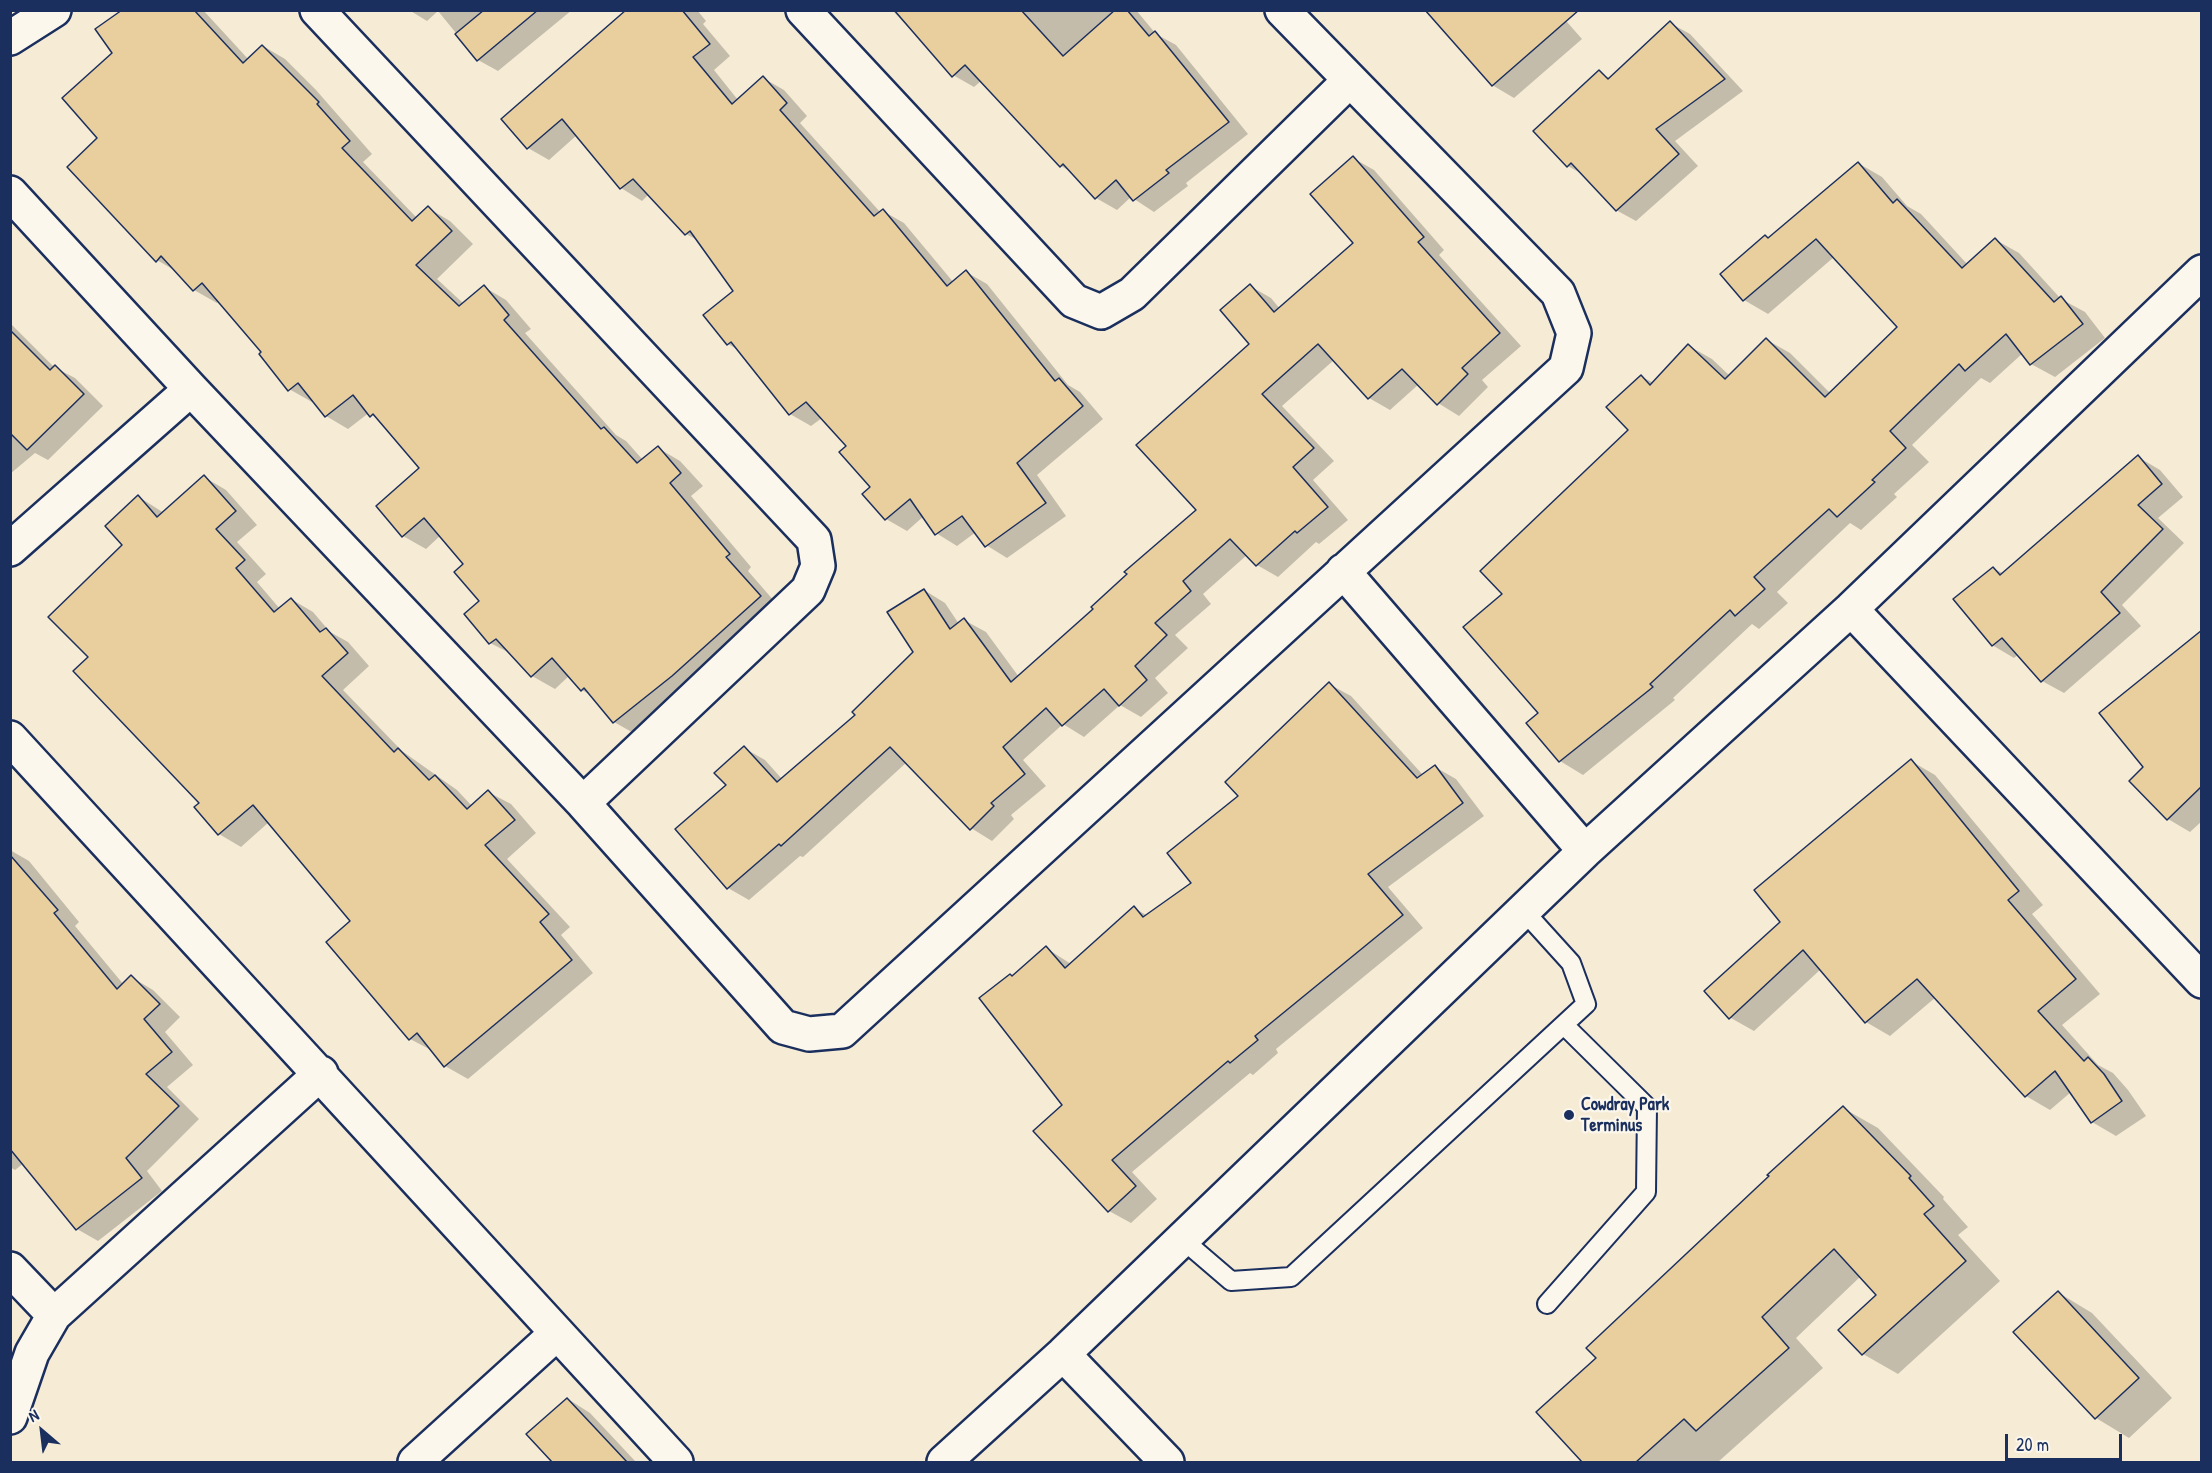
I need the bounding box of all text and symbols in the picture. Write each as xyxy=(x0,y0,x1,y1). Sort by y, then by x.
place label: Cowdray Park Terminus xyxy=(1581,1094,1669,1136)
marker: Cowdray Park Terminus xyxy=(1562,1108,1576,1122)
north arrow xyxy=(12,1401,72,1461)
text: N xyxy=(25,1403,42,1427)
scale bar xyxy=(2008,1422,2125,1460)
text: 20 m xyxy=(2016,1432,2049,1457)

